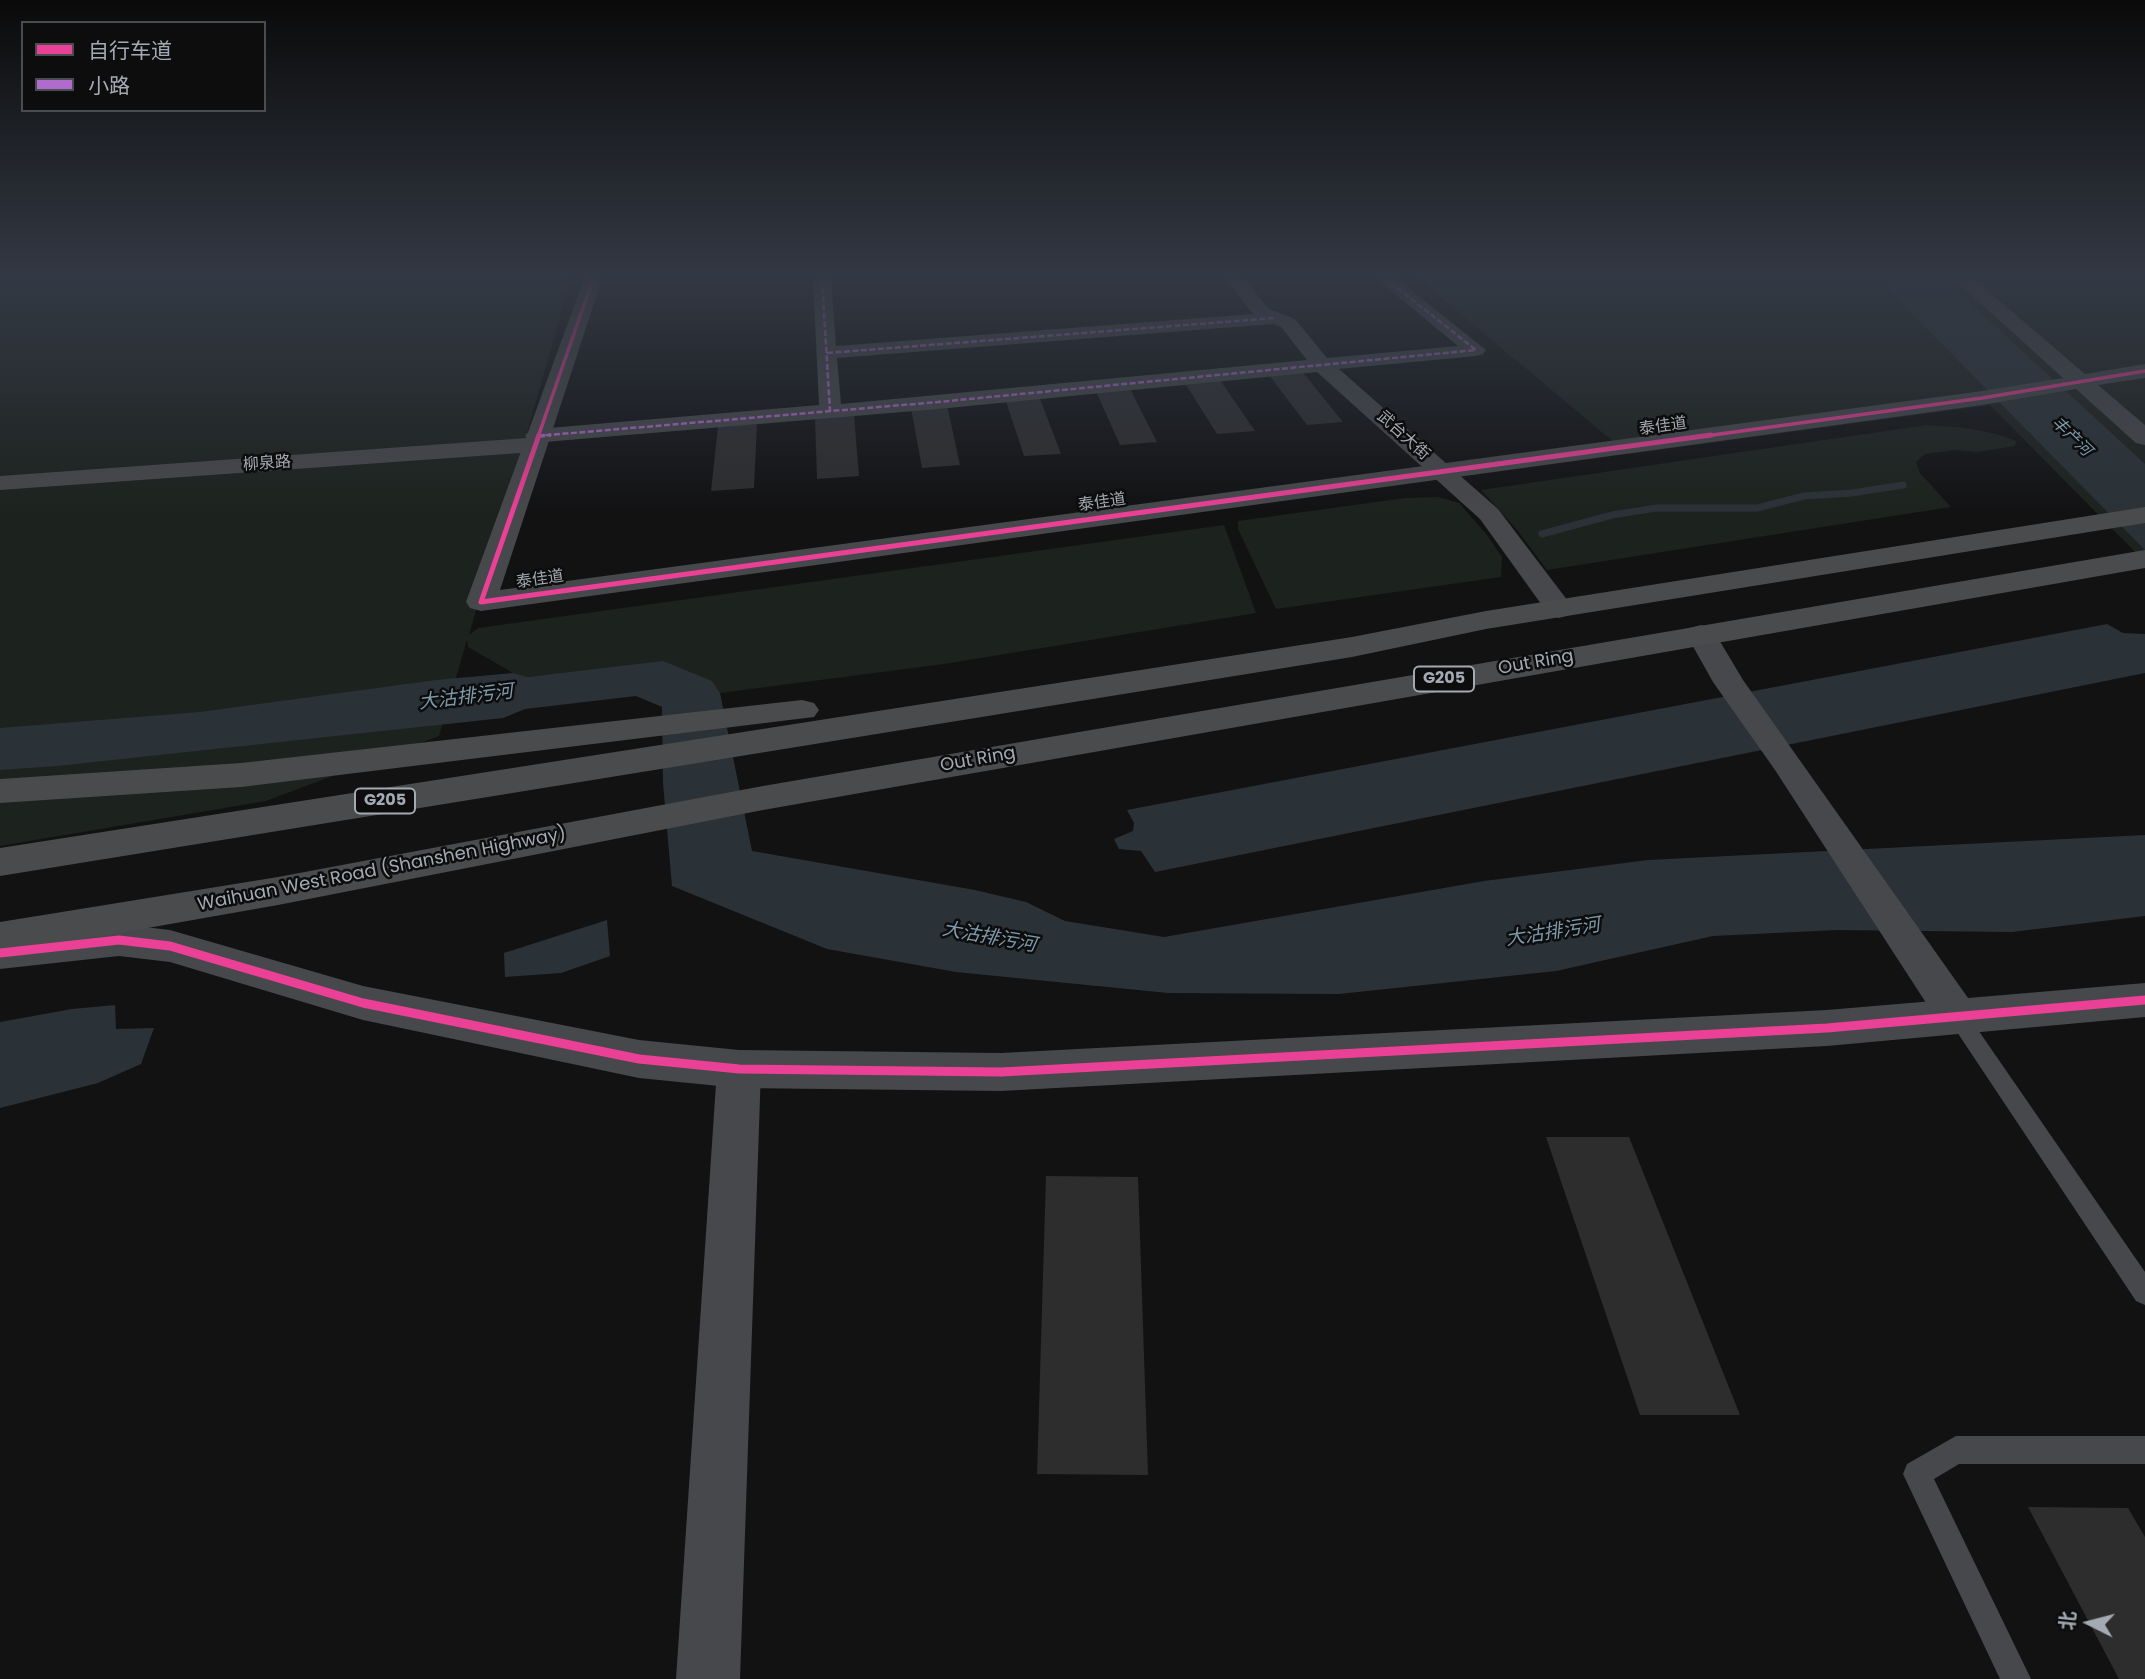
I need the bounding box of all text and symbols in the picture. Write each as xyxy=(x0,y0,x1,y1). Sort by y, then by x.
legend xyxy=(21,21,266,112)
text: 自行车道 xyxy=(88,36,172,65)
text: 小路 xyxy=(88,71,130,100)
street label: 武台大街 xyxy=(1373,407,1433,465)
water label: 丰产河 xyxy=(2047,413,2095,461)
street label: 泰佳道 xyxy=(1638,414,1688,440)
street label: 柳泉路 xyxy=(242,453,292,475)
street label: 泰佳道 xyxy=(1077,490,1127,516)
street label: 泰佳道 xyxy=(515,567,565,593)
street label: Out Ring xyxy=(1497,646,1575,680)
road number: G205 xyxy=(1414,666,1474,692)
water label: 大沽排污河 xyxy=(417,681,515,715)
street label: Out Ring xyxy=(939,743,1017,777)
road number: G205 xyxy=(355,788,415,814)
street label: Waihuan West Road (Shanshen Highway) xyxy=(196,824,568,916)
water label: 大沽排污河 xyxy=(1504,914,1602,952)
water label: 大沽排污河 xyxy=(940,919,1038,957)
north arrow xyxy=(2054,1588,2124,1658)
text: 北 xyxy=(2053,1610,2082,1632)

